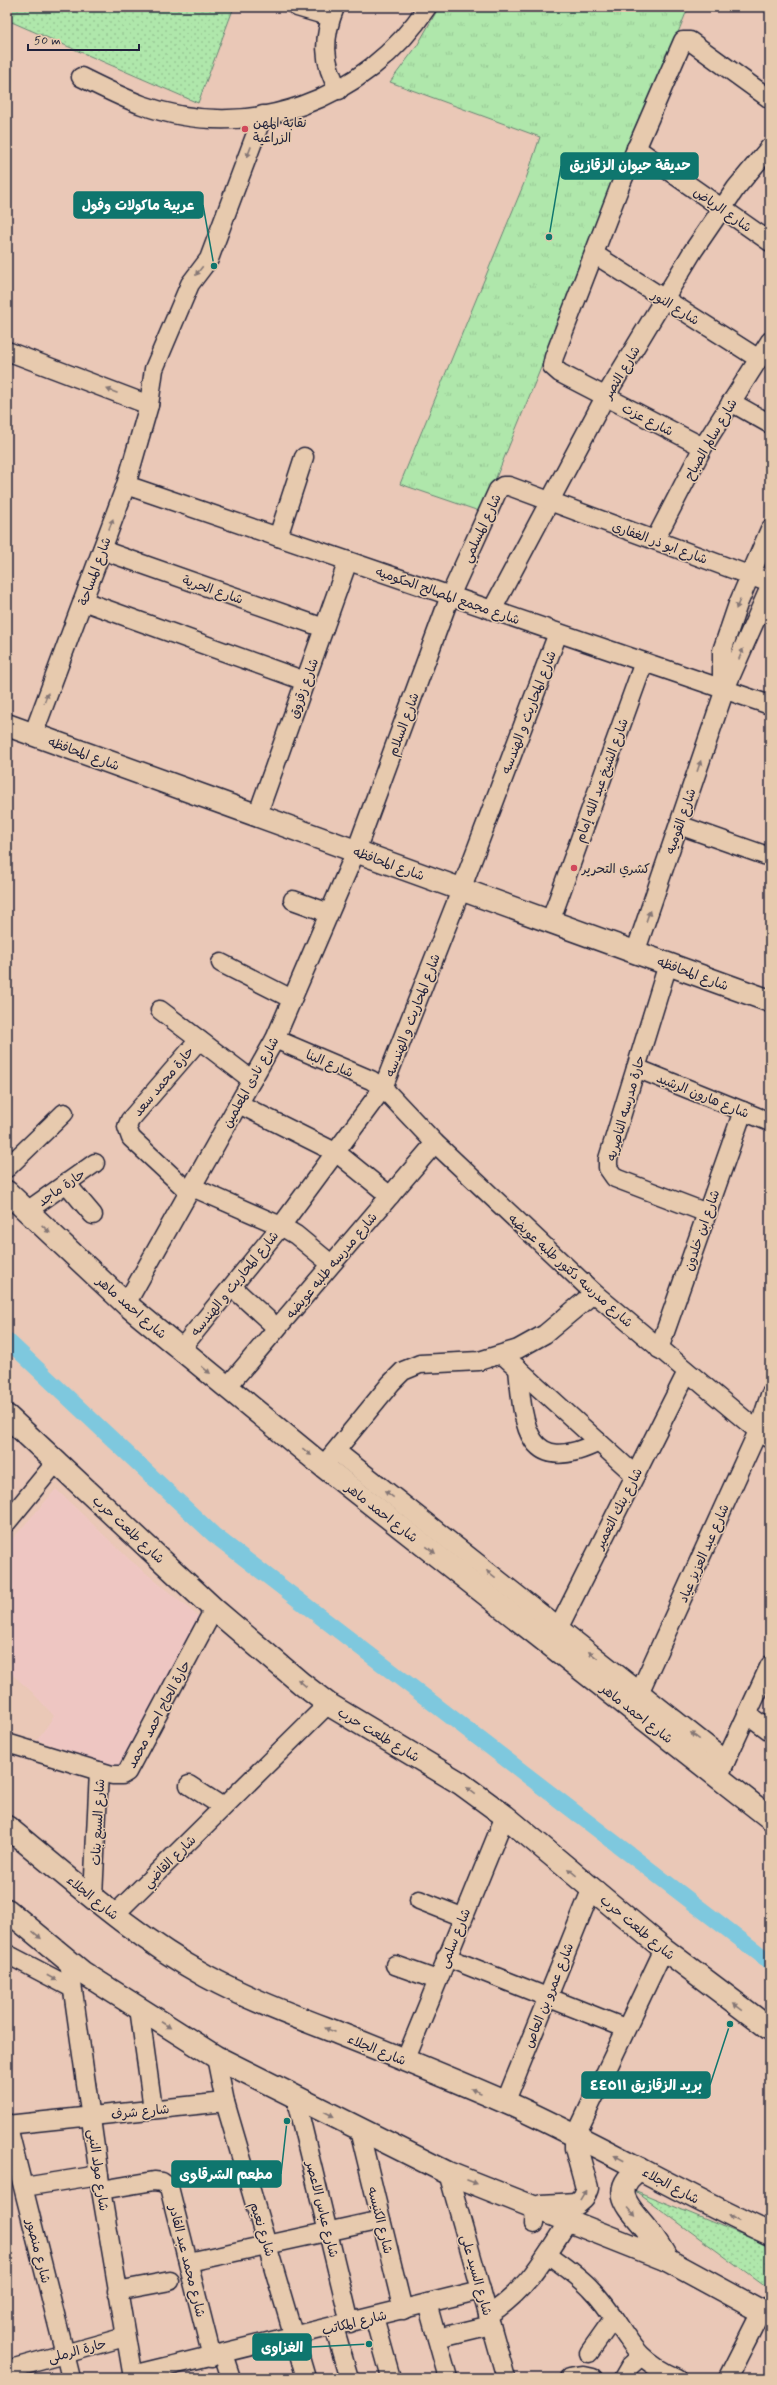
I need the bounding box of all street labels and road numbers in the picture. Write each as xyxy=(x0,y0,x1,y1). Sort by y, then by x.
street label: شارع الرياض xyxy=(690,184,755,237)
street label: شارع النور xyxy=(647,286,702,330)
street label: شارع النصر xyxy=(599,343,645,403)
street label: شارع سالم الصباح xyxy=(681,396,742,484)
street label: شارع عزت xyxy=(619,400,676,441)
street label: شارع المسلمي xyxy=(459,492,508,567)
street label: شارع ابو ذر الغفارى xyxy=(609,518,710,569)
street label: شارع المساحة xyxy=(75,535,116,608)
street label: شارع مجمع المصالح الحكوميه xyxy=(373,564,522,630)
street label: شارع الحرية xyxy=(180,572,245,609)
street label: شارع المحاريث و الهندسه xyxy=(498,648,561,777)
street label: شارع زقزوق xyxy=(286,656,323,721)
street label: شارع السلام xyxy=(385,690,425,759)
street label: شارع الشيخ عبد الله إمام xyxy=(572,716,634,845)
street label: شارع المحافظه xyxy=(46,734,121,775)
street label: شارع القوميه xyxy=(662,786,701,857)
street label: شارع المحافظه xyxy=(351,844,426,885)
street label: شارع المحاريث و الهندسه xyxy=(382,951,445,1080)
street label: شارع المحافظه xyxy=(655,954,730,995)
street label: شارع نادى المعلمين xyxy=(219,1034,283,1131)
street label: حارة محمد سعد xyxy=(130,1043,198,1120)
street label: شارع البنا xyxy=(303,1047,356,1082)
street label: حارة مدرسه الناصريه xyxy=(603,1054,650,1163)
street label: شارع هارون الرشيد xyxy=(654,1070,751,1123)
street label: حارة ماجد xyxy=(35,1166,89,1211)
street label: شارع ابن خلدون xyxy=(681,1188,724,1273)
street label: شارع مدرسه طلبه عويضه xyxy=(283,1209,382,1323)
street label: شارع مدرسه دكتور طلبه عويضه xyxy=(504,1211,636,1332)
street label: شارع المحاريث و الهندسه xyxy=(187,1228,283,1340)
street label: شارع احمد ماهر xyxy=(92,1272,170,1343)
street label: شارع بنك التعمير xyxy=(591,1465,647,1553)
street label: شارع احمد ماهر xyxy=(341,1479,421,1547)
street label: شارع طلعت حرب xyxy=(88,1492,168,1568)
street label: شارع عبد العزيز عياد xyxy=(675,1502,734,1606)
street label: حارة الحاج احمد محمد xyxy=(124,1658,195,1772)
street label: شارع احمد ماهر xyxy=(596,1680,676,1748)
street label: شارع طلعت حرب xyxy=(334,1704,422,1766)
street label: شارع السبع بنات xyxy=(88,1778,110,1866)
street label: شارع القاضي xyxy=(140,1832,201,1893)
street label: شارع الجلاء xyxy=(63,1872,121,1924)
street label: شارع طلعت حرب xyxy=(596,1892,678,1964)
street label: شارع سلمى xyxy=(436,1906,475,1971)
street label: شارع عمرو بن العاص xyxy=(521,1941,578,2051)
street label: شارع الجلاء xyxy=(345,2031,408,2070)
street label: شارع شرف xyxy=(110,2101,170,2124)
street label: شارع مولد النبى xyxy=(83,2128,112,2212)
street label: شارع عباس الاعصر xyxy=(301,2158,342,2259)
street label: شارع الجلاء xyxy=(639,2164,702,2208)
street label: شارع الكنيسه xyxy=(363,2185,396,2256)
street label: شارع نعيم xyxy=(244,2200,278,2259)
street label: شارع محمد عبد القادر xyxy=(164,2203,209,2319)
street label: شارع منصور xyxy=(21,2217,54,2285)
street label: شارع السيد على xyxy=(456,2233,495,2318)
street label: شارع المكاتب xyxy=(320,2307,389,2340)
street label: حارة الرملى xyxy=(46,2335,109,2367)

